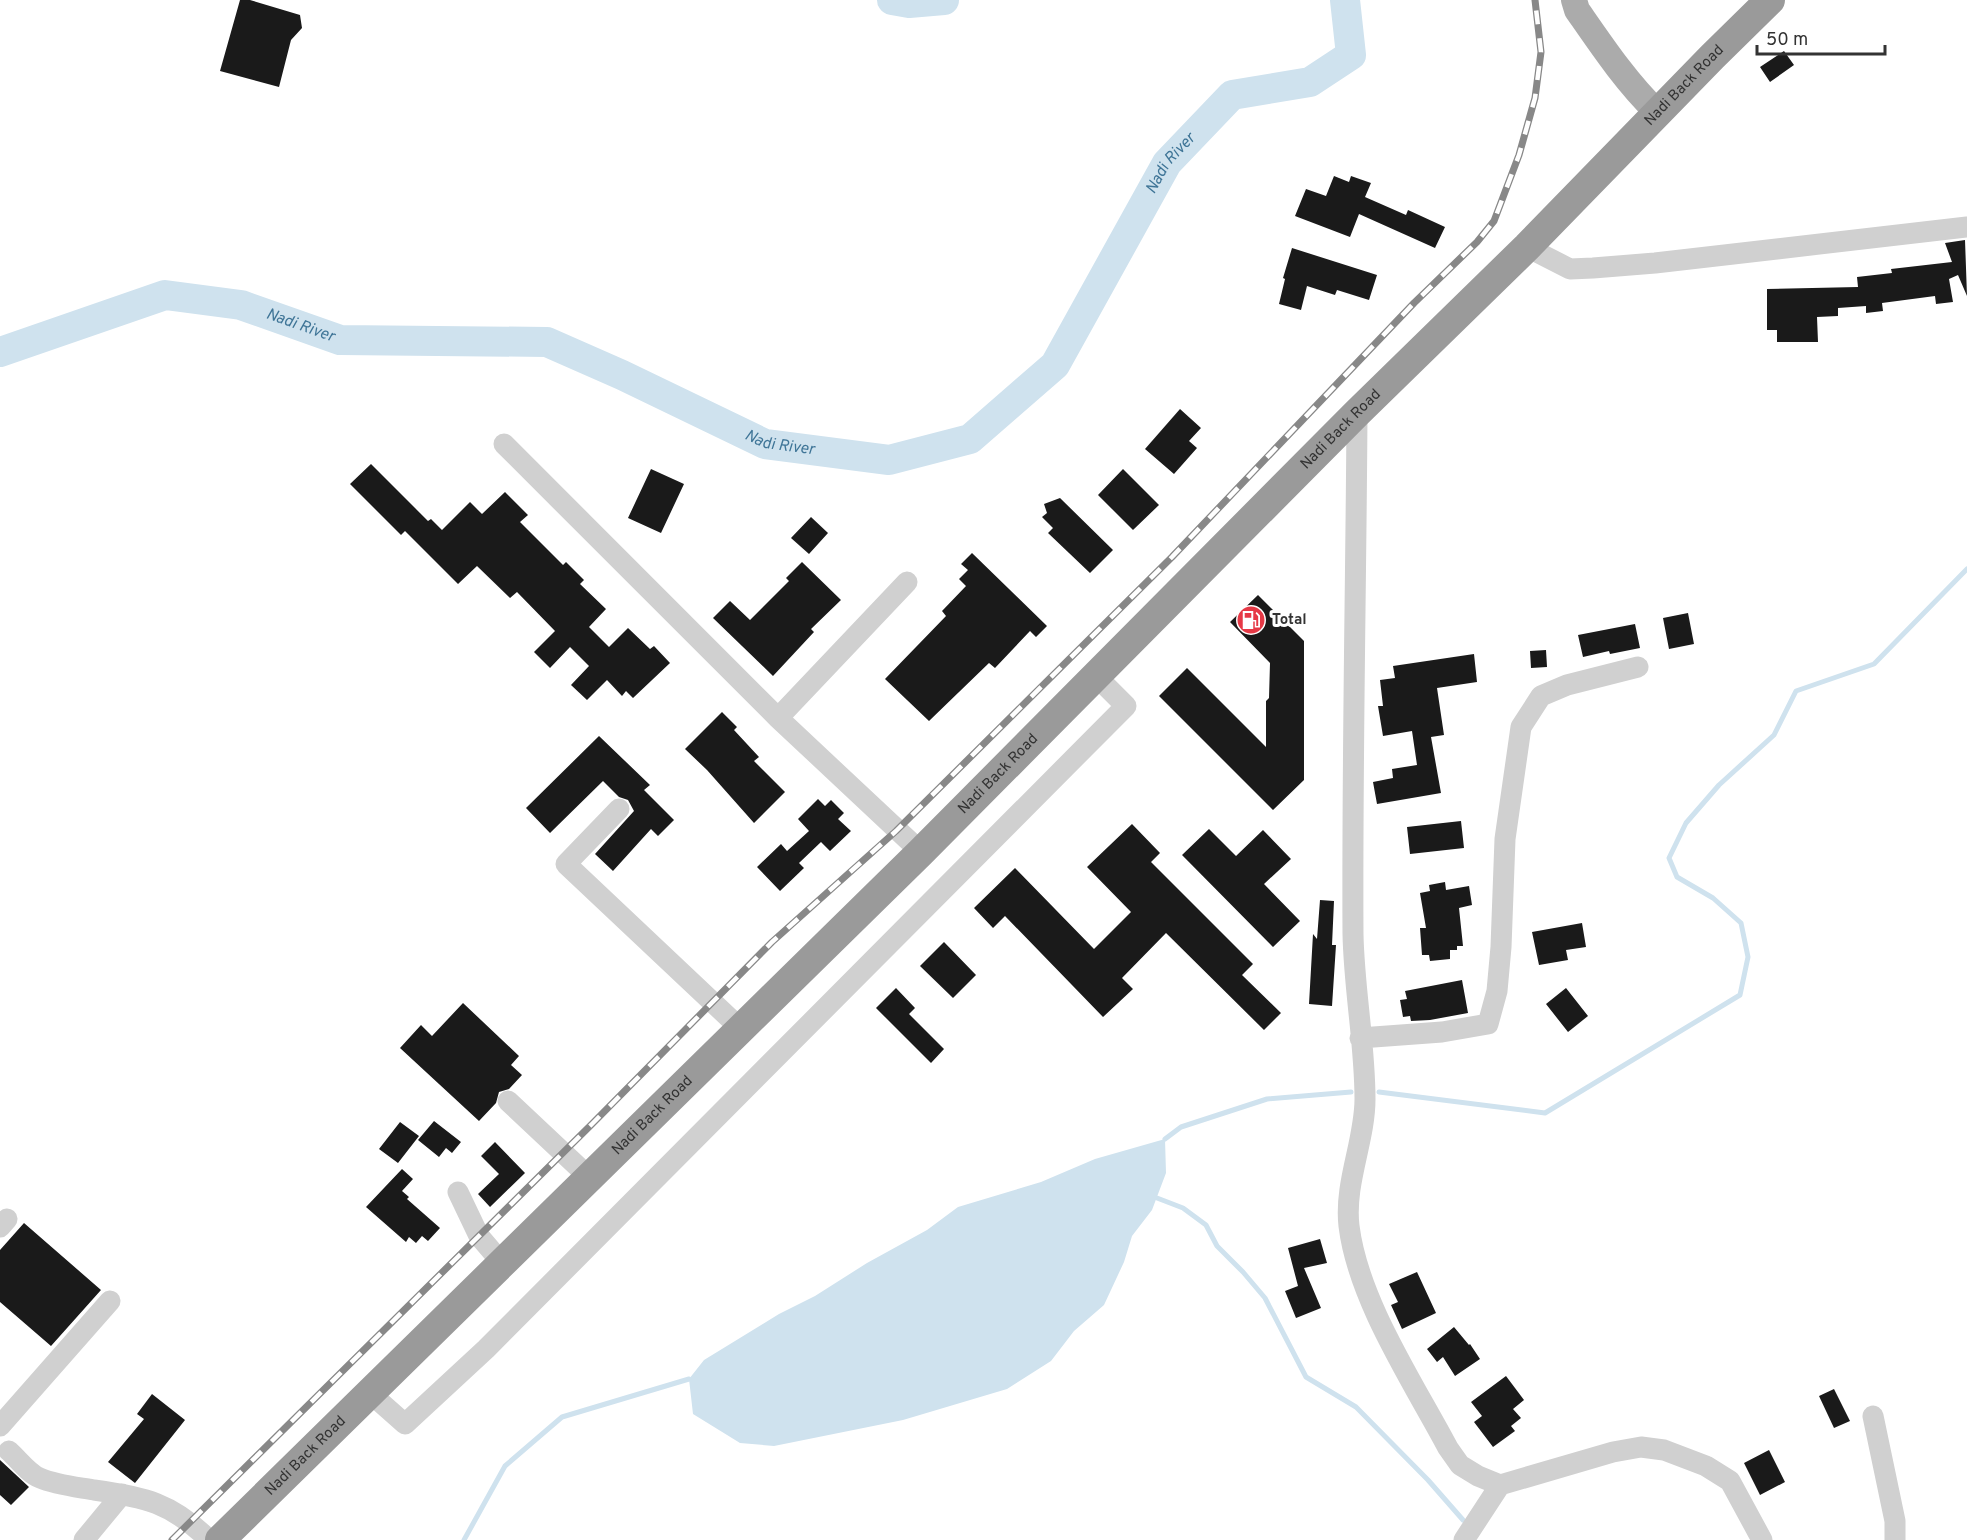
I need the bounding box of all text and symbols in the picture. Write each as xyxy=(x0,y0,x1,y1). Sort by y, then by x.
scale bar xyxy=(1757,18,1884,56)
text: 50 m xyxy=(1766,29,1808,52)
street label: Nadi Back Road xyxy=(1641,41,1728,130)
water label: Nadi River xyxy=(1142,128,1201,198)
water label: Nadi River xyxy=(263,305,339,348)
street label: Nadi Back Road xyxy=(1297,385,1385,474)
water label: Nadi River xyxy=(741,426,817,461)
fuel station icon: Total xyxy=(1235,604,1267,636)
place label: Total xyxy=(1272,611,1307,630)
street label: Nadi Back Road xyxy=(954,730,1042,818)
street label: Nadi Back Road xyxy=(608,1072,697,1159)
street label: Nadi Back Road xyxy=(261,1412,350,1500)

